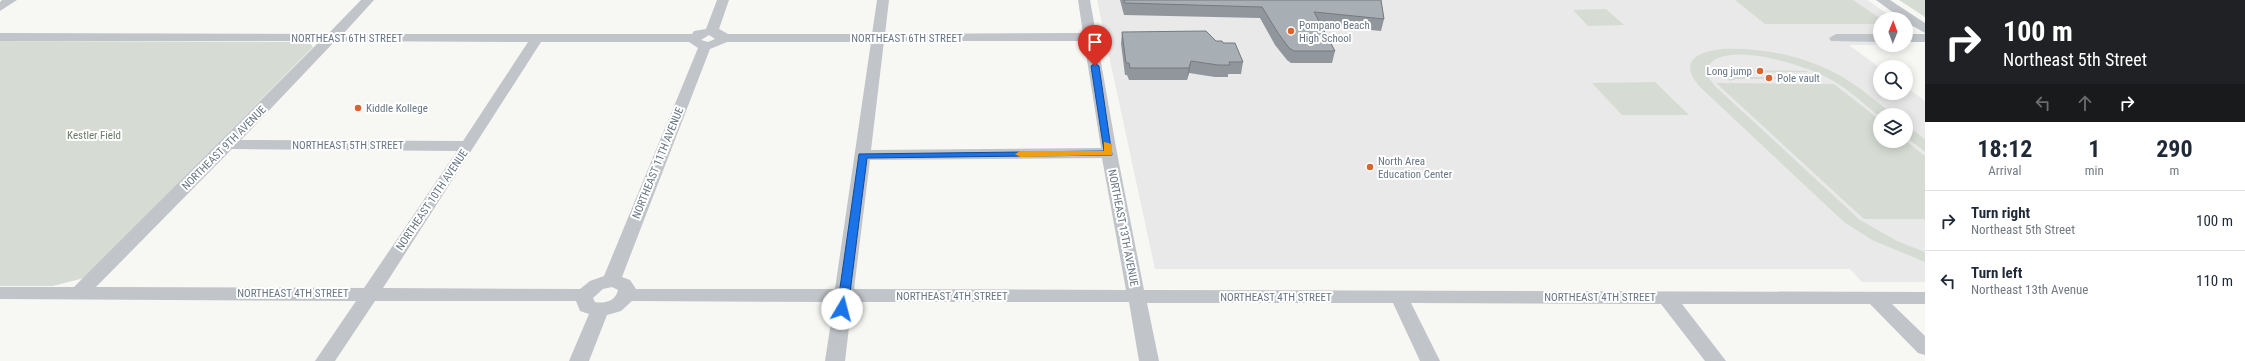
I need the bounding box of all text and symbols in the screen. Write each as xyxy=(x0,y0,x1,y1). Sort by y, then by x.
north arrow xyxy=(1873,12,1913,52)
map controls xyxy=(1873,12,1913,148)
text: 100 m xyxy=(2003,15,2073,48)
icon: right xyxy=(1937,16,1989,68)
place label: Pompano Beach High School xyxy=(1299,19,1370,45)
pin xyxy=(1078,25,1112,66)
marker: Pompano Beach High School xyxy=(1286,26,1296,36)
icon: arrive xyxy=(1084,31,1106,53)
street label: NORTHEAST 6TH STREET xyxy=(291,32,403,45)
street label: NORTHEAST 6TH STREET xyxy=(851,32,963,45)
text: Northeast 5th Street xyxy=(2003,49,2147,70)
button: search xyxy=(1873,60,1913,100)
place label: Long jump xyxy=(1706,65,1752,78)
marker: Long jump xyxy=(1755,66,1765,76)
place label: Pole vault xyxy=(1777,72,1820,85)
marker: Pole vault xyxy=(1764,73,1774,83)
icon: left xyxy=(2032,92,2054,114)
icon: ahead xyxy=(2074,92,2096,114)
icon: right xyxy=(2116,92,2138,114)
place label: Kiddle Kollege xyxy=(366,102,428,115)
street label: NORTHEAST 9TH AVENUE xyxy=(179,103,269,193)
marker: Kiddle Kollege xyxy=(353,103,363,113)
street label: NORTHEAST 11TH AVENUE xyxy=(630,105,686,221)
button: layers xyxy=(1873,108,1913,148)
park label: Kestler Field xyxy=(67,129,121,142)
text: 18:12 xyxy=(1977,135,2032,163)
text: 1 xyxy=(2088,135,2100,163)
text: 290 xyxy=(2156,135,2193,163)
street label: NORTHEAST 5TH STREET xyxy=(292,139,404,152)
street label: NORTHEAST 10TH AVENUE xyxy=(393,147,471,253)
place label: North Area Education Center xyxy=(1378,155,1453,181)
marker: North Area Education Center xyxy=(1365,162,1375,172)
text: Arrival xyxy=(1988,163,2021,178)
text: min xyxy=(2085,163,2104,178)
text: m xyxy=(2170,163,2179,178)
street label: NORTHEAST 13TH AVENUE xyxy=(1105,168,1141,288)
text: Turn right xyxy=(1971,204,2030,222)
icon: right xyxy=(1937,210,1959,232)
text: 100 m xyxy=(2196,212,2233,230)
text: Northeast 5th Street xyxy=(1971,222,2075,237)
text: Turn left xyxy=(1971,264,2022,282)
icon: left xyxy=(1937,270,1959,292)
text: 110 m xyxy=(2196,272,2233,290)
text: Northeast 13th Avenue xyxy=(1971,282,2088,297)
street label: NORTHEAST 4TH STREET xyxy=(237,287,349,300)
position arrow xyxy=(821,288,863,330)
street label: NORTHEAST 4TH STREET xyxy=(896,290,1008,303)
street label: NORTHEAST 4TH STREET xyxy=(1220,291,1332,304)
street label: NORTHEAST 4TH STREET xyxy=(1544,291,1656,304)

